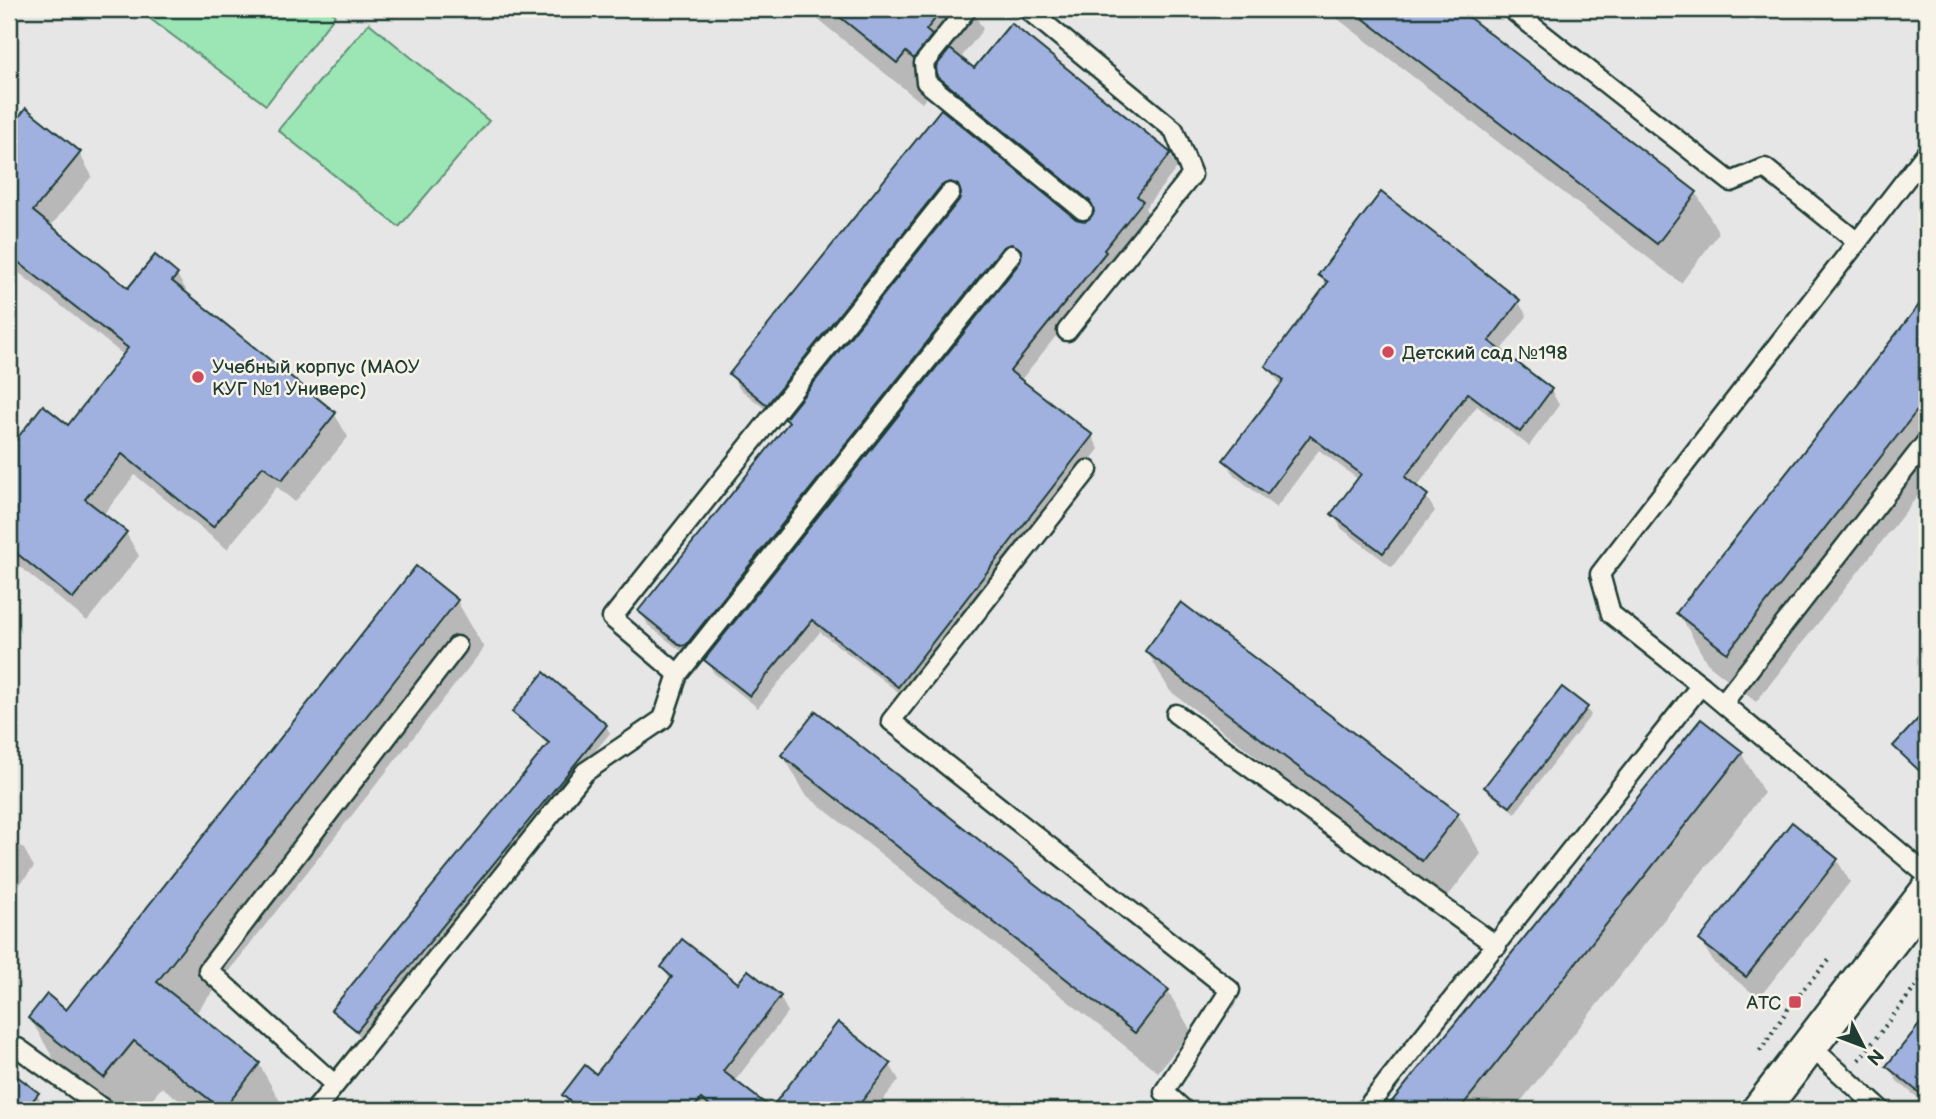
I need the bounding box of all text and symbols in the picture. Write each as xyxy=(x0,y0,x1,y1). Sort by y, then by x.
place label: Детский сад №198 xyxy=(1402,342,1568,365)
marker: Детский сад №198 xyxy=(1380,344,1396,360)
place label: Учебный корпус (МАОУ КУГ №1 Универс) xyxy=(212,356,420,401)
marker: Учебный корпус (МАОУ КУГ №1 Универс) xyxy=(190,369,206,385)
place label: АТС xyxy=(1746,992,1781,1015)
marker: АТС xyxy=(1787,994,1803,1010)
north arrow xyxy=(1828,1010,1898,1080)
text: N xyxy=(1861,1043,1888,1069)

